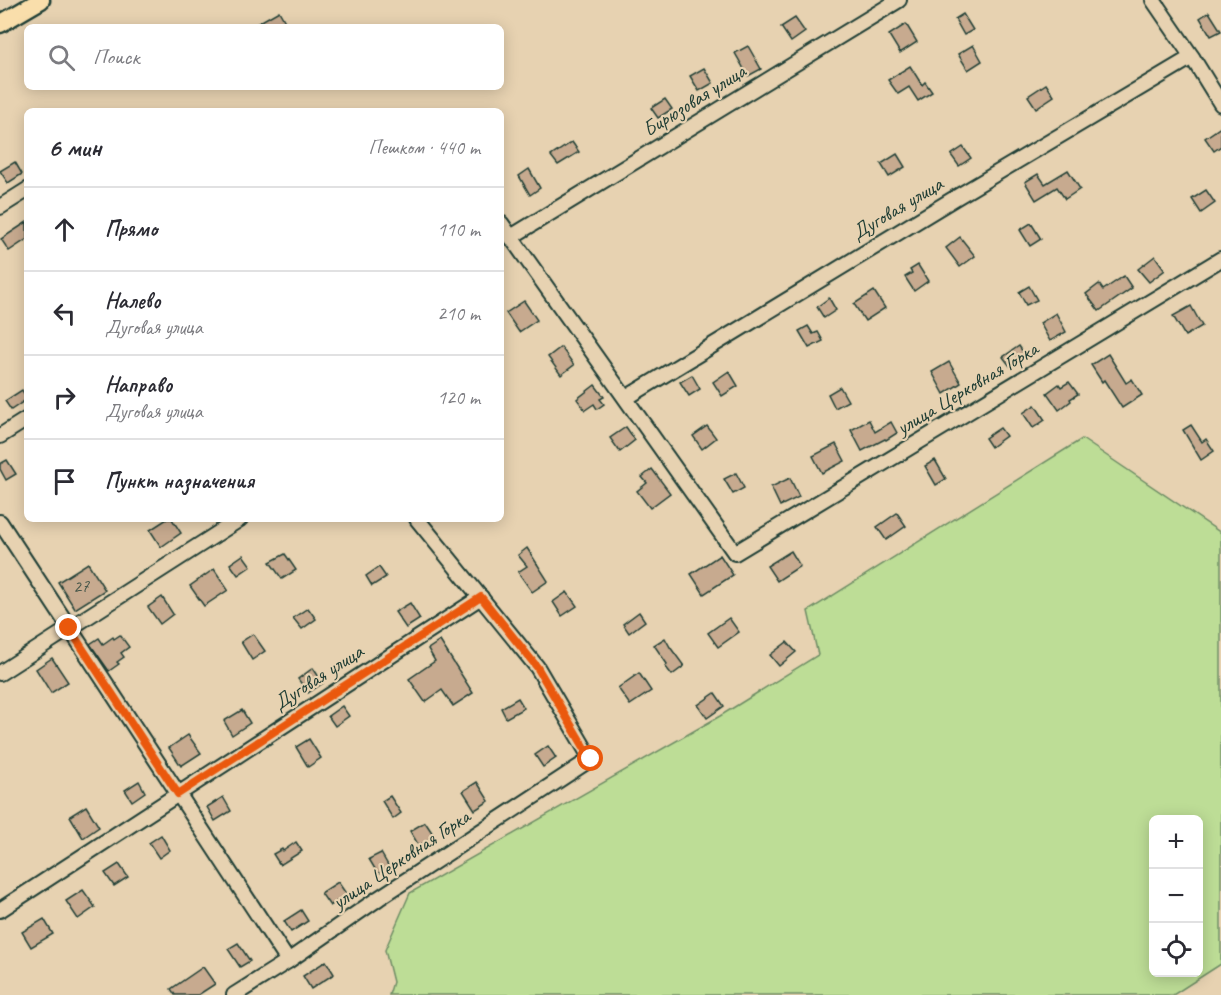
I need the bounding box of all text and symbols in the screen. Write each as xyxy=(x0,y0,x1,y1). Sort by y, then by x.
search box xyxy=(24,24,504,90)
icon: search xyxy=(45,41,78,74)
text: Поиск xyxy=(93,43,139,71)
street label: Бирюзовая улица xyxy=(638,57,752,142)
text: 6 мин xyxy=(48,131,101,164)
text: Пешком · 440 m xyxy=(368,135,480,160)
street label: Дуговая улица xyxy=(846,170,949,245)
icon: ahead xyxy=(48,213,81,246)
text: Прямо xyxy=(105,215,157,243)
text: 110 m xyxy=(437,217,480,242)
text: Налево xyxy=(105,287,161,315)
icon: left xyxy=(48,297,81,330)
text: 210 m xyxy=(437,301,480,326)
text: Дуговая улица xyxy=(105,315,202,340)
street label: улица Церковная Горка xyxy=(890,334,1045,442)
text: Направо xyxy=(105,371,172,399)
icon: right xyxy=(48,381,81,414)
text: 120 m xyxy=(437,385,480,410)
text: Дуговая улица xyxy=(105,399,202,424)
icon: arrive xyxy=(48,465,81,498)
text: Пункт назначения xyxy=(105,467,254,495)
house number: 27 xyxy=(73,575,90,597)
route end xyxy=(55,614,81,640)
street label: Дуговая улица xyxy=(268,637,369,716)
route start xyxy=(577,745,603,771)
street label: улица Церковная Горка xyxy=(325,802,477,916)
map controls xyxy=(1149,815,1203,977)
button: + xyxy=(1149,815,1203,869)
button: − xyxy=(1149,869,1203,923)
button: locate xyxy=(1149,923,1203,977)

